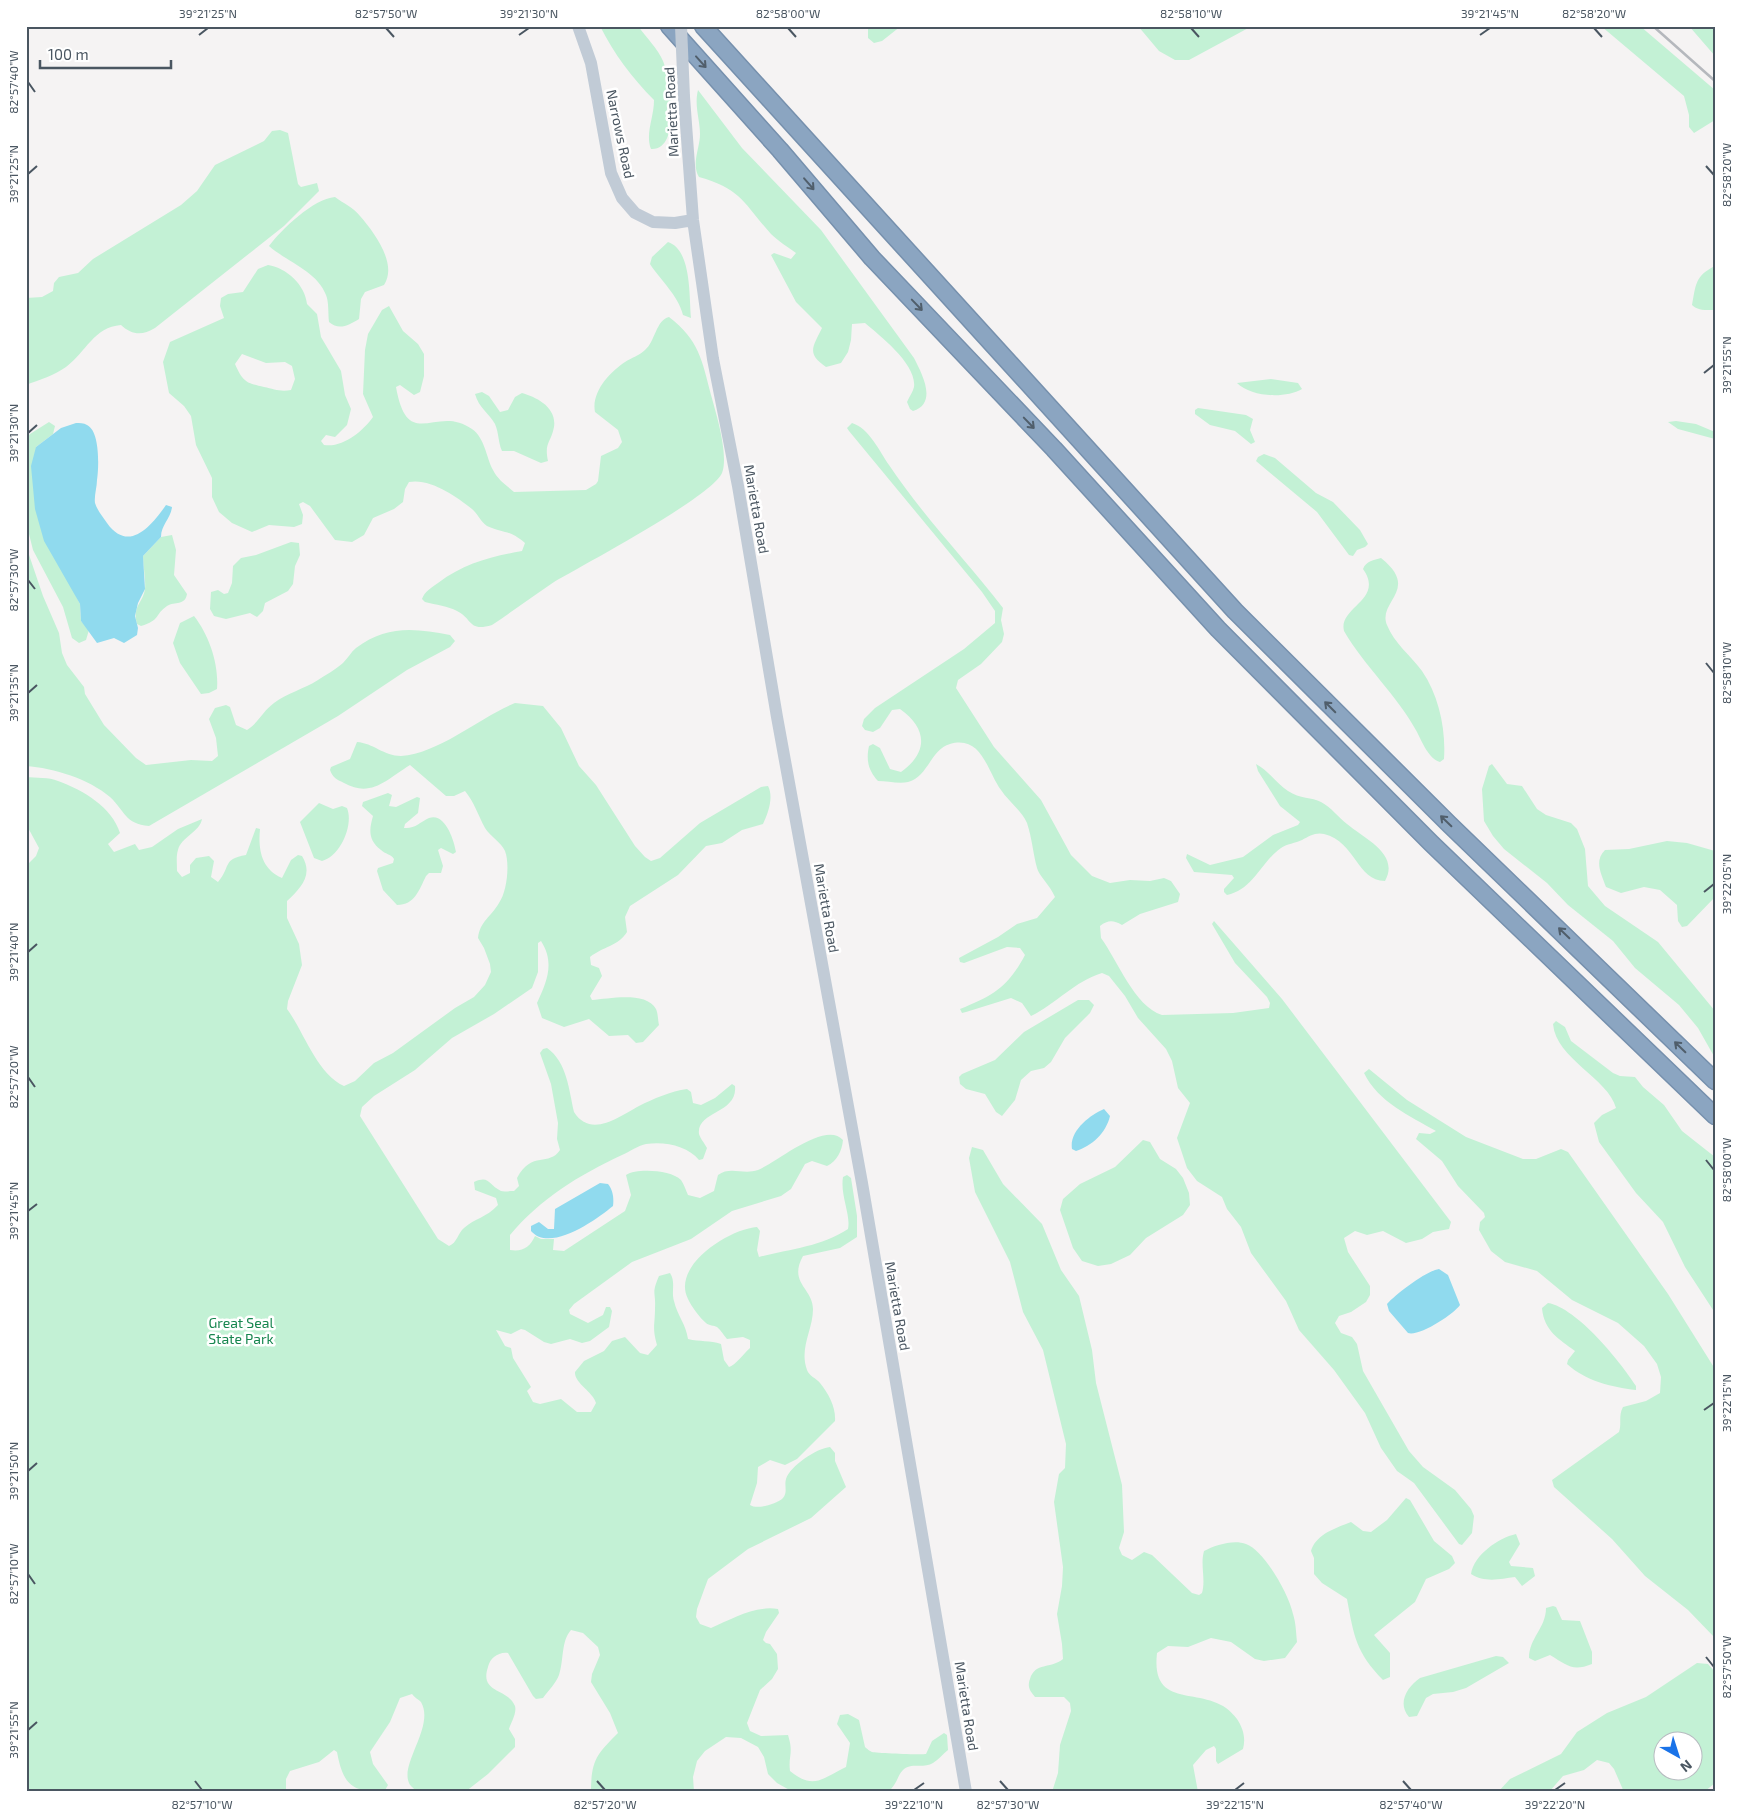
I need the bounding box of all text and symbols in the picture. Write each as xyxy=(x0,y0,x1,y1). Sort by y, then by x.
text: 39°21'25"N xyxy=(179,6,237,20)
text: 82°57'50"W xyxy=(355,6,417,20)
text: 39°21'30"N xyxy=(500,6,558,20)
text: 82°58'00"W xyxy=(756,6,820,20)
text: 82°58'10"W xyxy=(1160,6,1222,20)
text: 39°21'45"N xyxy=(1461,6,1519,20)
text: 82°58'20"W xyxy=(1562,6,1626,20)
scale bar xyxy=(40,38,171,70)
text: 100 m xyxy=(48,45,89,63)
text: 82°57'40"W xyxy=(6,50,20,114)
one-way arrow xyxy=(695,56,707,69)
street label: Marietta Road xyxy=(660,66,682,158)
street label: Narrows Road xyxy=(603,88,639,180)
text: 82°58'20"W xyxy=(1719,143,1733,207)
text: 39°21'25"N xyxy=(6,145,20,203)
one-way arrow xyxy=(803,178,814,191)
one-way arrow xyxy=(911,299,923,312)
text: 39°21'55"N xyxy=(1719,336,1733,394)
text: 39°21'30"N xyxy=(6,404,20,462)
one-way arrow xyxy=(1023,417,1035,430)
street label: Marietta Road xyxy=(741,463,773,555)
text: 82°57'30"W xyxy=(6,549,20,612)
text: 82°58'10"W xyxy=(1719,642,1733,704)
text: 39°21'35"N xyxy=(6,664,20,722)
one-way arrow xyxy=(1324,701,1336,713)
one-way arrow xyxy=(1440,815,1452,827)
text: 39°22'05"N xyxy=(1719,854,1733,914)
street label: Marietta Road xyxy=(811,862,843,954)
text: 39°21'40"N xyxy=(6,923,20,982)
one-way arrow xyxy=(1557,927,1570,939)
one-way arrow xyxy=(1673,1041,1686,1053)
text: 82°57'20"W xyxy=(6,1045,20,1109)
text: 82°58'00"W xyxy=(1719,1138,1733,1202)
text: 39°21'45"N xyxy=(6,1182,20,1240)
street label: Marietta Road xyxy=(882,1260,914,1352)
park label: Great Seal State Park xyxy=(208,1314,274,1347)
text: 39°22'15"N xyxy=(1719,1374,1733,1432)
text: 39°21'50"N xyxy=(6,1442,20,1500)
text: 82°57'10"W xyxy=(6,1543,20,1605)
text: 82°57'50"W xyxy=(1719,1636,1733,1698)
street label: Marietta Road xyxy=(952,1660,982,1752)
text: 39°21'55"N xyxy=(6,1701,20,1759)
north arrow xyxy=(1654,1730,1704,1780)
text: N xyxy=(1677,1757,1696,1776)
text: 82°57'10"W xyxy=(171,1797,233,1811)
text: 82°57'20"W xyxy=(573,1797,637,1811)
text: 39°22'10"N xyxy=(885,1797,943,1811)
text: 82°57'30"W xyxy=(977,1797,1040,1811)
text: 39°22'15"N xyxy=(1206,1797,1264,1811)
text: 82°57'40"W xyxy=(1379,1797,1443,1811)
text: 39°22'20"N xyxy=(1525,1797,1585,1811)

